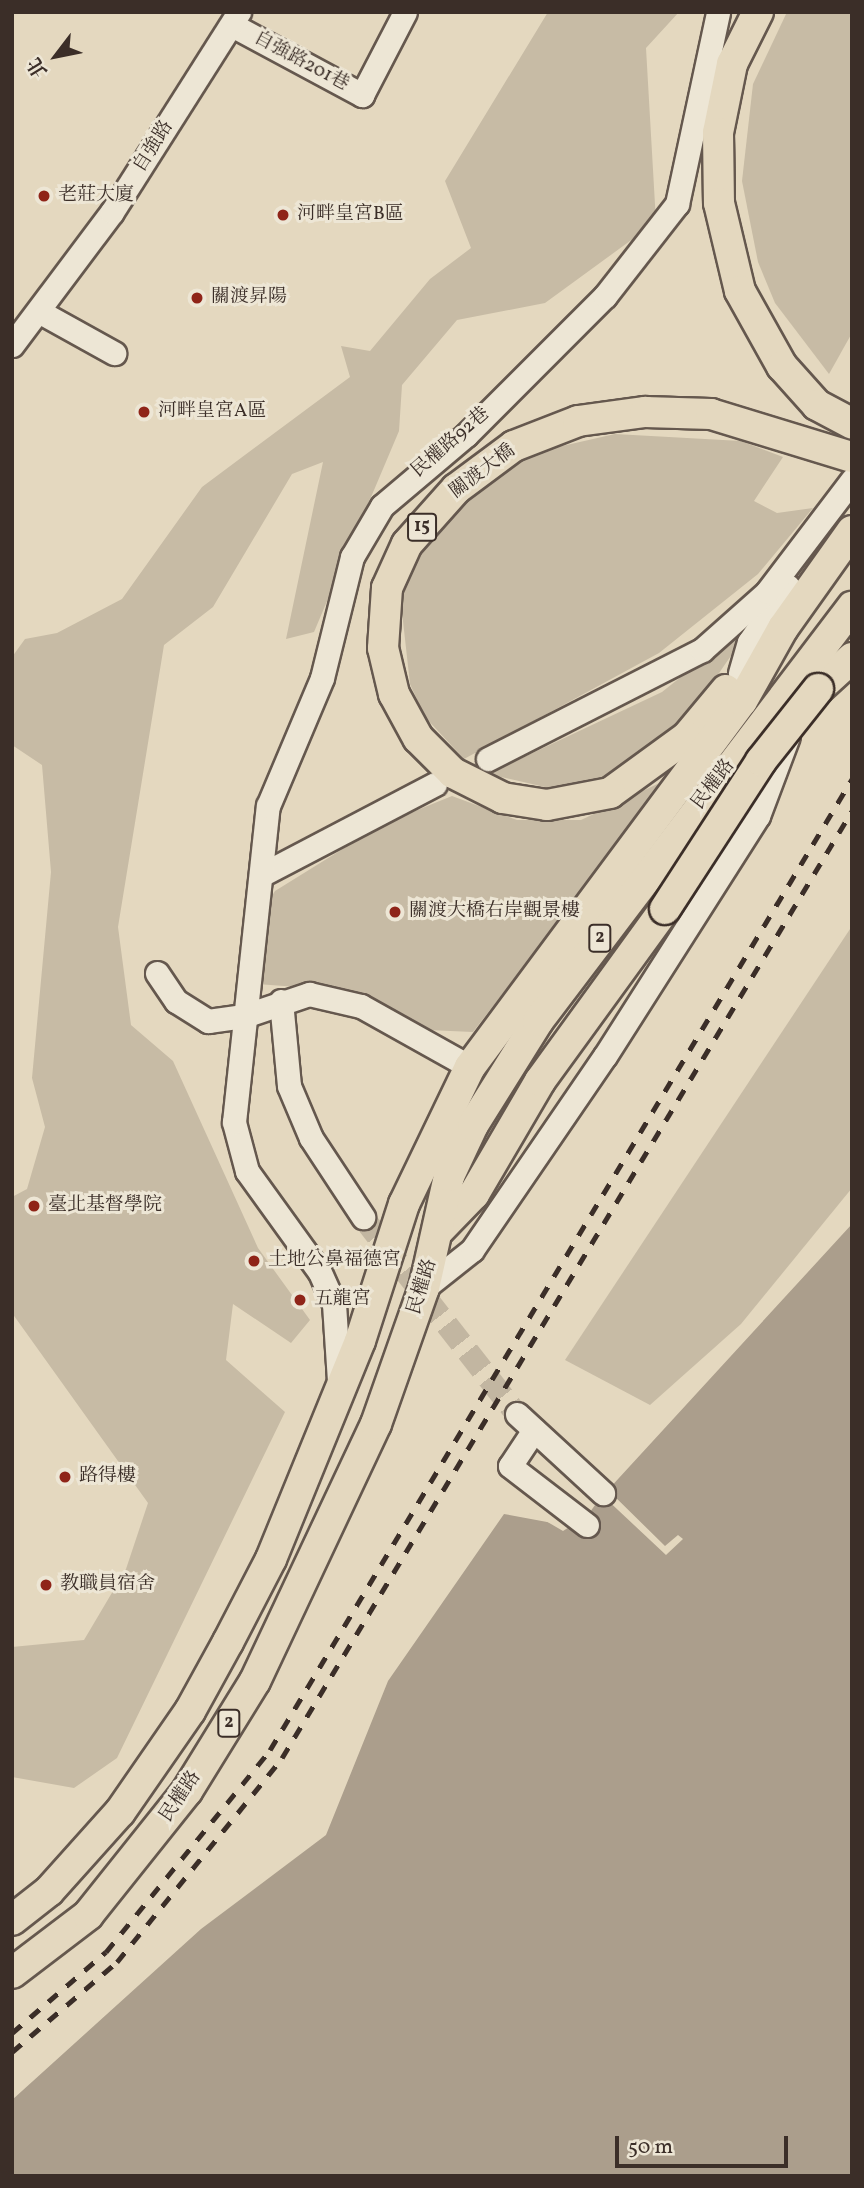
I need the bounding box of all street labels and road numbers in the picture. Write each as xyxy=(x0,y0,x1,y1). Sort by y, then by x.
street label: 自強路201巷 xyxy=(249,27,353,97)
street label: 自強路 xyxy=(129,117,179,177)
street label: 民權路92巷 xyxy=(407,403,495,483)
street label: 關渡大橋 xyxy=(446,440,520,504)
road number: 15 xyxy=(406,512,438,542)
street label: 民權路 xyxy=(688,755,740,815)
road number: 2 xyxy=(588,923,612,953)
street label: 民權路 xyxy=(404,1256,442,1318)
road number: 2 xyxy=(217,1708,241,1738)
street label: 民權路 xyxy=(156,1767,206,1827)

